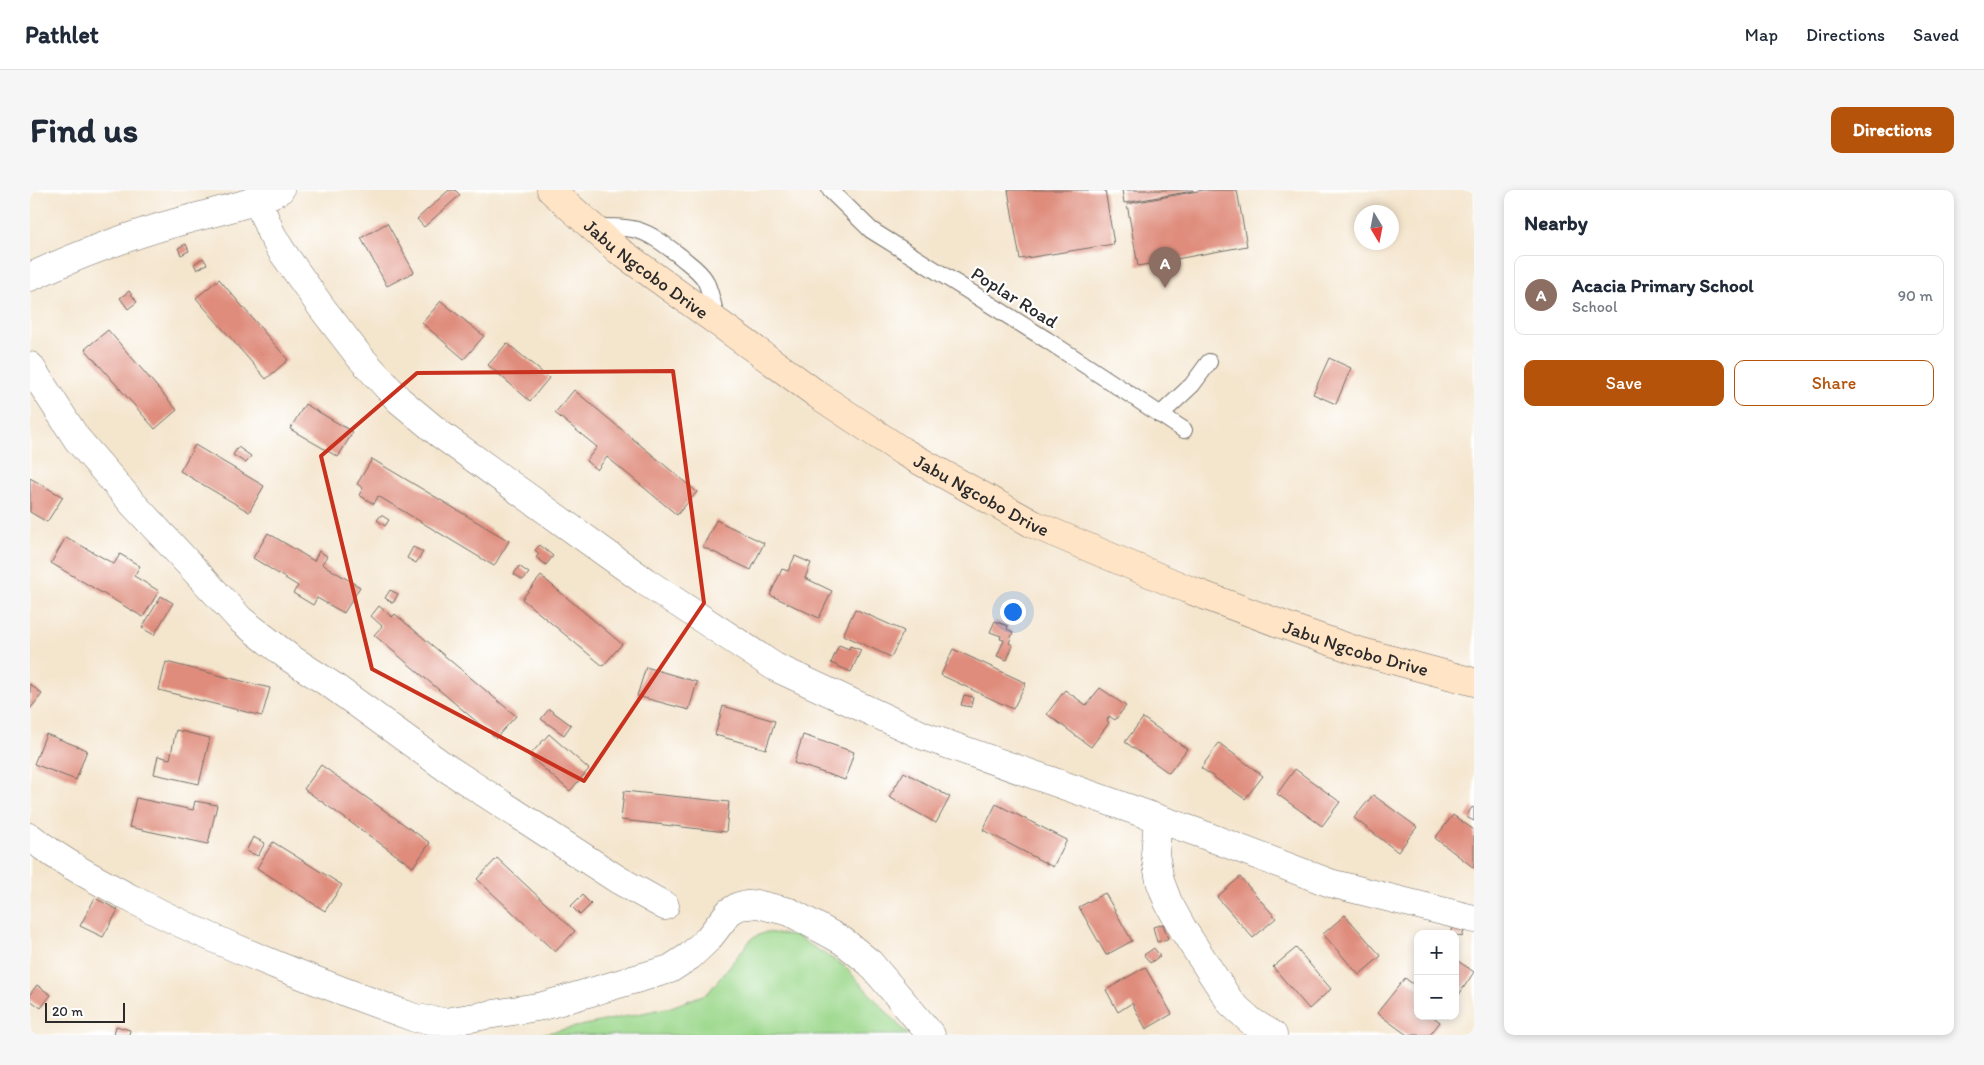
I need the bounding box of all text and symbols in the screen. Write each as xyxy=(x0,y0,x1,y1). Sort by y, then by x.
text: Pathlet xyxy=(25,20,99,49)
text: Map xyxy=(1745,24,1778,46)
text: Directions xyxy=(1806,24,1885,46)
text: Saved xyxy=(1913,24,1959,46)
button: Directions xyxy=(1831,107,1954,153)
text: Find us xyxy=(30,109,138,151)
north arrow xyxy=(1354,205,1399,250)
text: Nearby xyxy=(1524,210,1588,235)
street label: Jabu Ngcobo Drive xyxy=(579,214,713,324)
pin: A xyxy=(1149,247,1181,288)
street label: Poplar Road xyxy=(967,262,1063,333)
text: Acacia Primary School xyxy=(1572,274,1754,297)
text: A xyxy=(1536,286,1546,305)
text: 90 m xyxy=(1898,286,1933,305)
text: School xyxy=(1572,297,1618,316)
button: Save xyxy=(1524,360,1724,406)
button: Share xyxy=(1734,360,1934,406)
street label: Jabu Ngcobo Drive xyxy=(910,449,1053,541)
your location xyxy=(1000,599,1026,625)
street label: Jabu Ngcobo Drive xyxy=(1280,615,1431,681)
map controls xyxy=(1414,930,1459,1020)
button: + xyxy=(1414,930,1459,975)
button: − xyxy=(1414,975,1459,1020)
scale bar xyxy=(45,1000,125,1023)
text: 20 m xyxy=(52,1003,83,1020)

